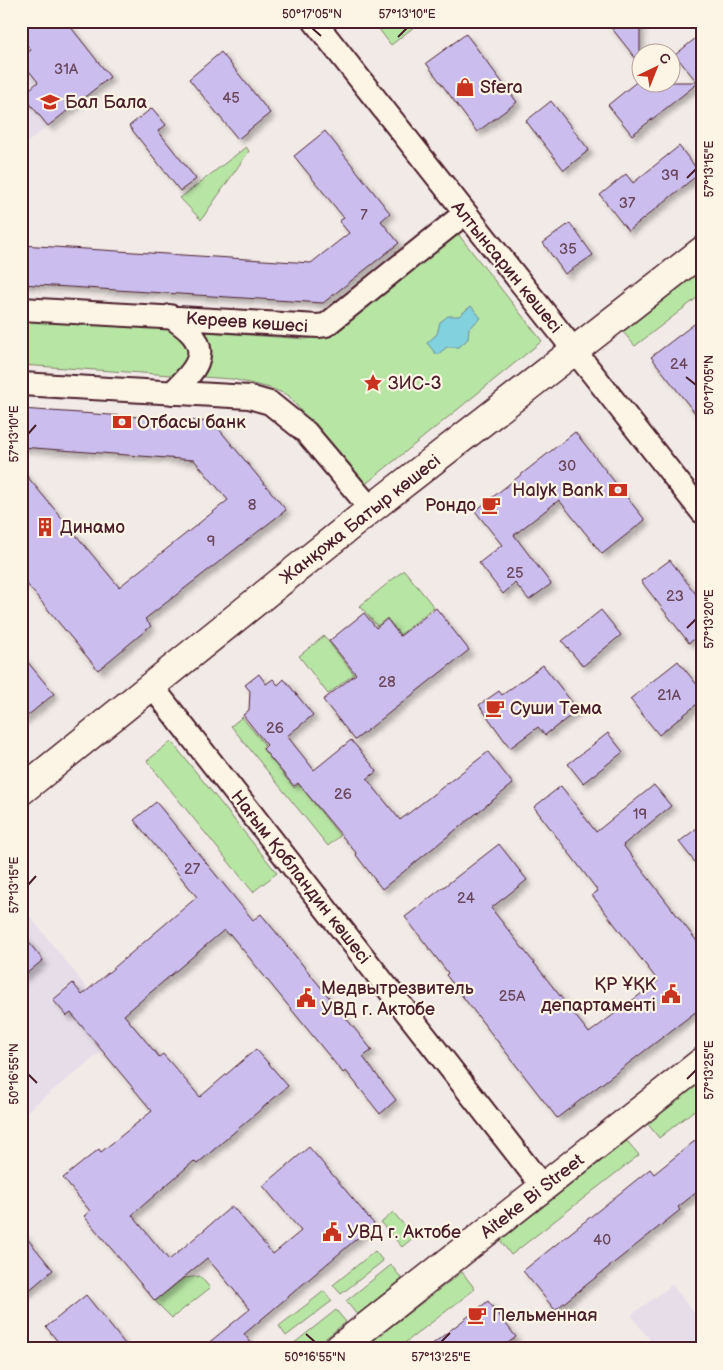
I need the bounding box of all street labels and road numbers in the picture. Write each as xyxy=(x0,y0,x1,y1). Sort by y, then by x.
street label: Алтынсарин көшесі xyxy=(446,196,566,338)
street label: Кереев көшесі xyxy=(185,308,309,337)
street label: Жанқожа Батыр көшесі xyxy=(276,450,445,589)
street label: Нағым Қобландин көшесі xyxy=(226,786,375,968)
street label: Aiteke Bi Street xyxy=(476,1149,589,1243)

